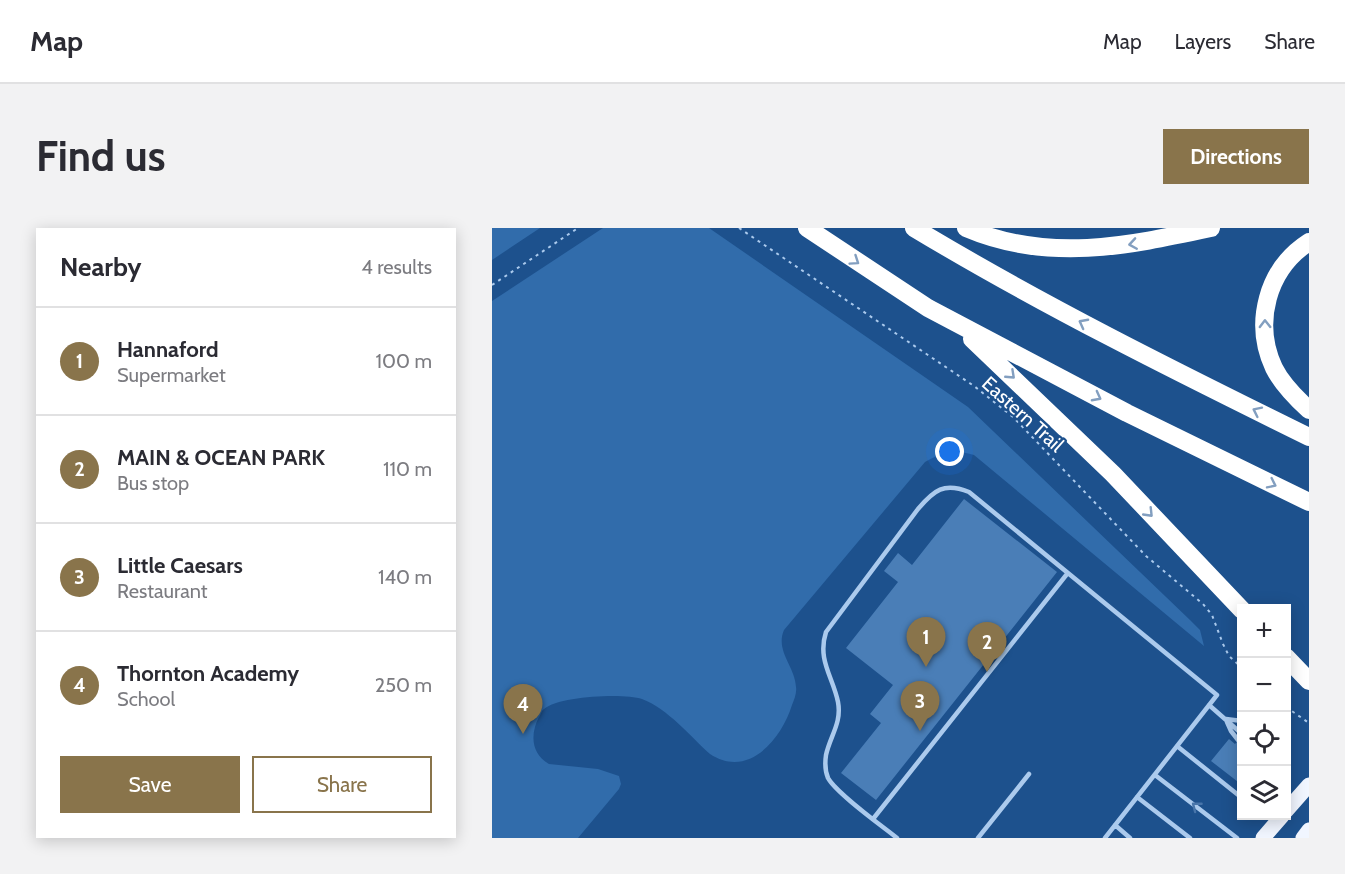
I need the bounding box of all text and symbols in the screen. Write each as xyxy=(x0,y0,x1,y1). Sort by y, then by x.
text: Map xyxy=(30,24,83,58)
text: Map xyxy=(1103,29,1142,54)
text: Layers xyxy=(1175,29,1231,54)
text: Share xyxy=(1264,29,1315,54)
button: Directions xyxy=(1163,129,1309,184)
text: Find us xyxy=(36,130,165,182)
one-way arrow xyxy=(1128,237,1138,250)
text: Nearby xyxy=(60,251,141,283)
one-way arrow xyxy=(848,254,859,265)
text: 4 results xyxy=(361,255,432,279)
one-way arrow xyxy=(1078,319,1089,330)
one-way arrow xyxy=(1258,319,1271,328)
text: Hannaford xyxy=(117,336,218,363)
text: 1 xyxy=(76,349,83,373)
text: 100 m xyxy=(376,349,432,373)
text: Supermarket xyxy=(117,363,226,387)
one-way arrow xyxy=(1004,368,1015,379)
street label: Eastern Trail xyxy=(977,371,1069,457)
one-way arrow xyxy=(1091,390,1102,401)
one-way arrow xyxy=(1252,407,1263,419)
your location xyxy=(935,437,964,466)
text: MAIN & OCEAN PARK xyxy=(117,444,325,471)
text: 2 xyxy=(74,457,85,481)
text: 110 m xyxy=(383,457,432,481)
text: Bus stop xyxy=(117,471,189,495)
one-way arrow xyxy=(1266,476,1277,488)
one-way arrow xyxy=(1142,505,1153,516)
text: Little Caesars xyxy=(117,552,243,579)
text: 3 xyxy=(74,565,85,589)
text: 140 m xyxy=(378,565,432,589)
text: Restaurant xyxy=(117,579,208,603)
map controls xyxy=(1237,604,1291,820)
button: + xyxy=(1237,604,1291,658)
pin: 1 xyxy=(906,618,946,667)
pin: 2 xyxy=(968,622,1006,672)
button: − xyxy=(1237,658,1291,712)
text: Thornton Academy xyxy=(117,660,299,687)
text: 4 xyxy=(73,673,86,697)
text: 250 m xyxy=(375,673,432,697)
pin: 3 xyxy=(900,682,940,731)
pin: 4 xyxy=(504,684,543,734)
text: School xyxy=(117,687,175,711)
button: locate xyxy=(1237,712,1291,766)
button: Save xyxy=(60,756,240,813)
button: Share xyxy=(252,756,432,813)
button: layers xyxy=(1237,766,1291,820)
one-way arrow xyxy=(1192,803,1203,814)

